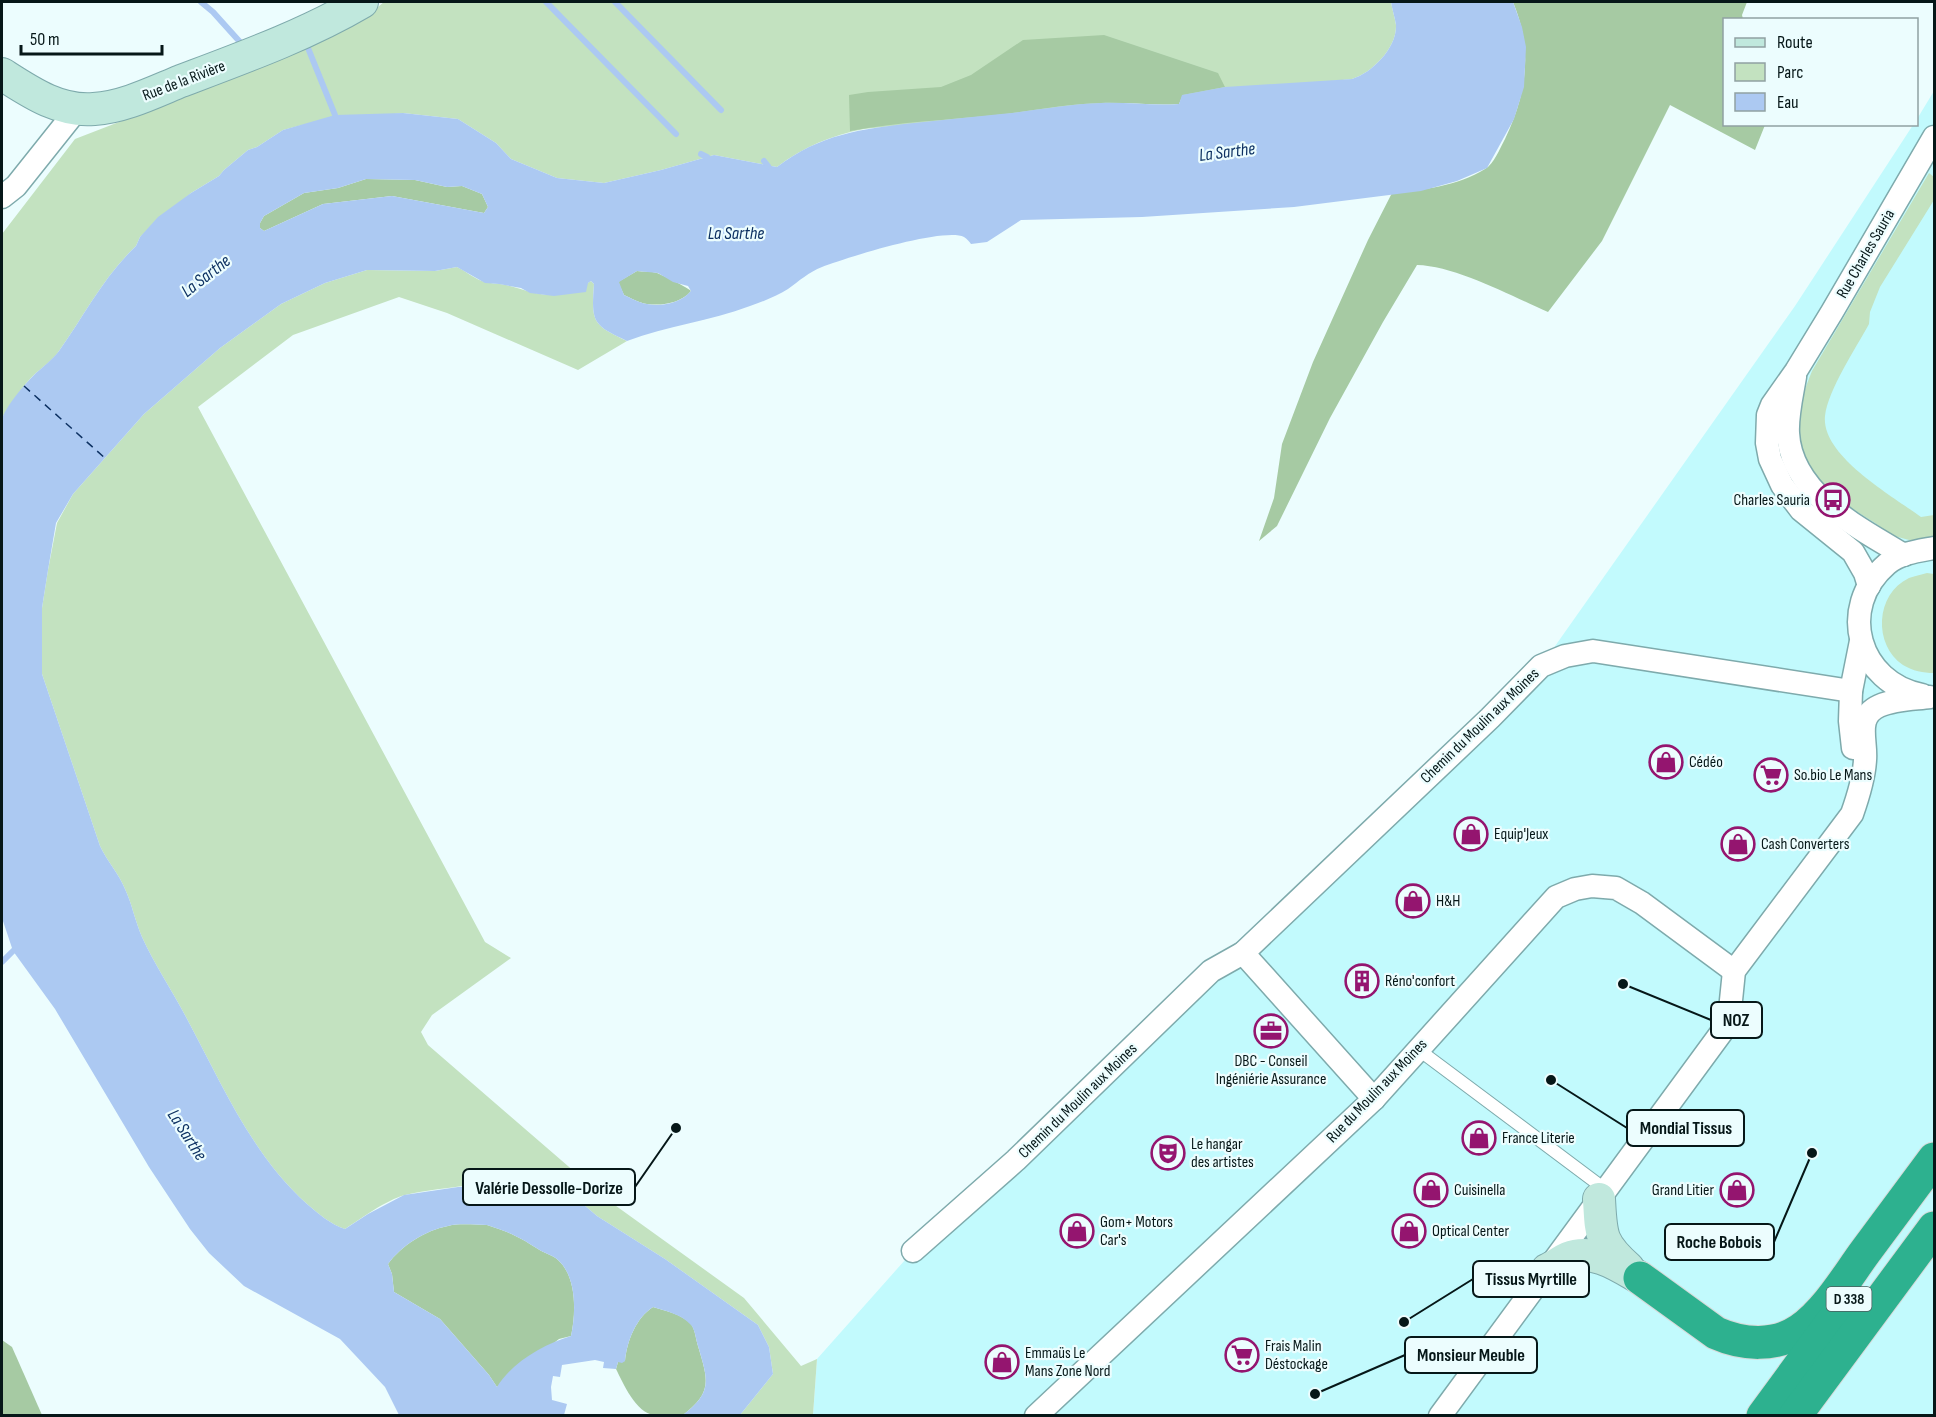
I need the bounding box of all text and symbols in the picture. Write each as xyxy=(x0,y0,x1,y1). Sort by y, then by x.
scale bar xyxy=(21,18,162,56)
legend xyxy=(1723,18,1918,126)
text: 50 m xyxy=(30,29,60,50)
text: Route xyxy=(1777,32,1813,53)
street label: Rue de la Rivière xyxy=(140,57,228,105)
text: Parc xyxy=(1777,62,1803,83)
text: Eau xyxy=(1777,92,1799,113)
water label: La Sarthe xyxy=(1198,138,1256,166)
street label: Rue Charles Sauria xyxy=(1833,206,1899,302)
water label: La Sarthe xyxy=(708,223,764,244)
water label: La Sarthe xyxy=(177,250,235,302)
bus stop icon: Charles Sauria xyxy=(1815,482,1851,518)
place label: Charles Sauria xyxy=(1734,491,1810,510)
street label: Chemin du Moulin aux Moines xyxy=(1417,664,1543,788)
shop icon: Cédéo xyxy=(1648,744,1684,780)
place label: Cédéo xyxy=(1689,753,1723,772)
supermarket icon: So.bio Le Mans xyxy=(1753,757,1789,793)
place label: So.bio Le Mans xyxy=(1794,766,1872,785)
shop icon: Equip'Jeux xyxy=(1453,816,1489,852)
place label: Equip'Jeux xyxy=(1494,825,1548,844)
shop icon: Cash Converters xyxy=(1720,826,1756,862)
place label: Cash Converters xyxy=(1761,835,1850,854)
shop icon: H&H xyxy=(1395,883,1431,919)
place label: H&H xyxy=(1436,892,1460,911)
building icon: Réno'confort xyxy=(1344,963,1380,999)
place label: Réno'confort xyxy=(1385,972,1455,991)
callout: NOZ xyxy=(1711,1002,1762,1038)
text: NOZ xyxy=(1723,1010,1749,1031)
office icon: DBC - Conseil Ingéniérie Assurance xyxy=(1253,1013,1289,1049)
street label: Rue du Moulin aux Moines xyxy=(1323,1035,1432,1147)
street label: Chemin du Moulin aux Moines xyxy=(1015,1039,1141,1163)
place label: DBC - Conseil Ingéniérie Assurance xyxy=(1216,1052,1326,1089)
water label: La Sarthe xyxy=(163,1106,211,1164)
callout: Mondial Tissus xyxy=(1627,1110,1744,1146)
text: Mondial Tissus xyxy=(1640,1118,1732,1139)
shop icon: France Literie xyxy=(1461,1120,1497,1156)
place label: France Literie xyxy=(1502,1129,1575,1148)
theatre icon: Le hangar des artistes xyxy=(1150,1135,1186,1171)
place label: Le hangar des artistes xyxy=(1191,1135,1254,1172)
callout: Valérie Dessolle-Dorize xyxy=(463,1169,635,1205)
shop icon: Cuisinella xyxy=(1413,1172,1449,1208)
shop icon: Grand Litier xyxy=(1719,1172,1755,1208)
text: Valérie Dessolle-Dorize xyxy=(475,1178,623,1199)
place label: Cuisinella xyxy=(1454,1181,1505,1200)
place label: Grand Litier xyxy=(1652,1181,1714,1200)
shop icon: Gom+ Motors Car's xyxy=(1059,1213,1095,1249)
place label: Gom+ Motors Car's xyxy=(1100,1213,1173,1250)
shop icon: Optical Center xyxy=(1391,1213,1427,1249)
place label: Optical Center xyxy=(1432,1222,1509,1241)
callout: Roche Bobois xyxy=(1665,1224,1774,1260)
text: Roche Bobois xyxy=(1676,1232,1762,1253)
callout: Tissus Myrtille xyxy=(1473,1261,1589,1297)
text: Tissus Myrtille xyxy=(1485,1269,1577,1290)
road number: D 338 xyxy=(1826,1287,1872,1311)
supermarket icon: Frais Malin Déstockage xyxy=(1224,1337,1260,1373)
place label: Frais Malin Déstockage xyxy=(1265,1337,1328,1374)
callout: Monsieur Meuble xyxy=(1405,1337,1537,1373)
shop icon: Emmaüs Le Mans Zone Nord xyxy=(984,1344,1020,1380)
place label: Emmaüs Le Mans Zone Nord xyxy=(1025,1344,1110,1381)
text: Monsieur Meuble xyxy=(1417,1345,1525,1366)

